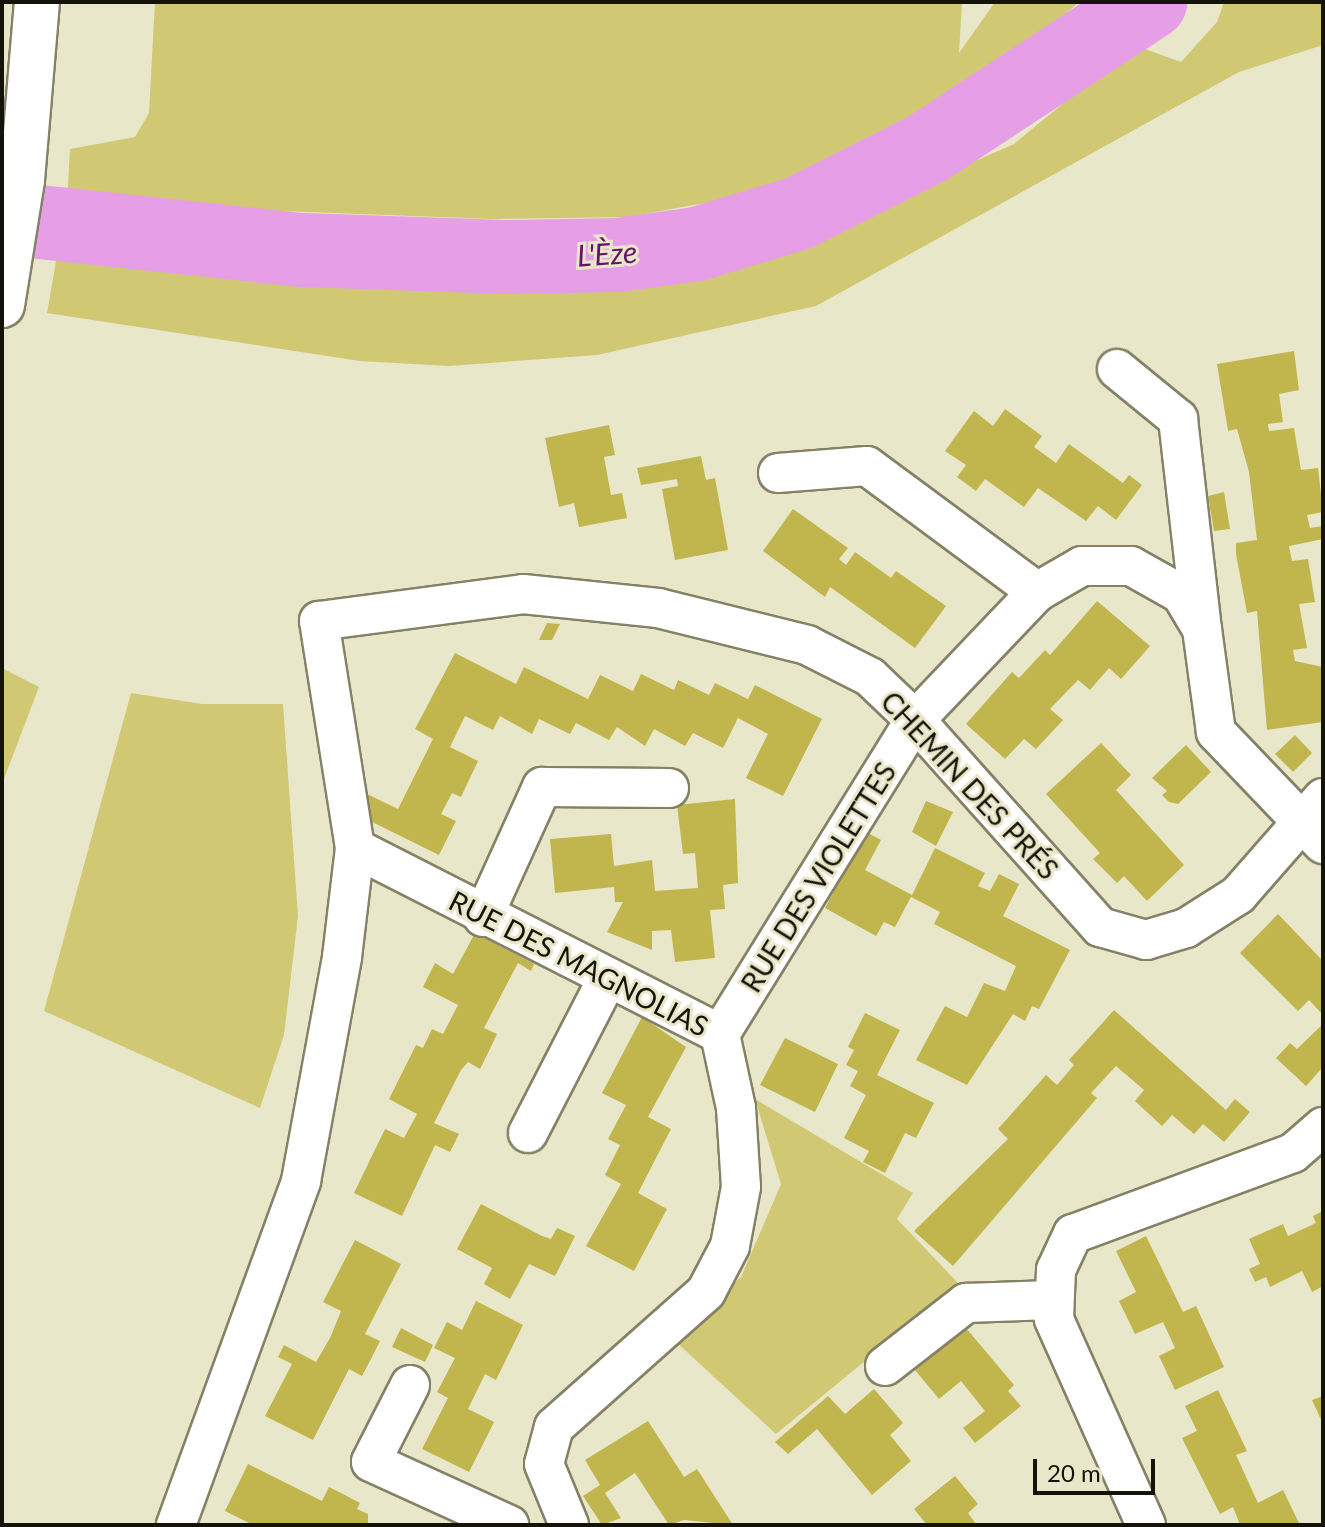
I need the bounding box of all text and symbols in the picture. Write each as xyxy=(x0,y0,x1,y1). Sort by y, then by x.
water label: L'Èze xyxy=(576,233,638,273)
street label: CHEMIN DES PRÉS xyxy=(874,684,1066,886)
street label: RUE DES VIOLETTES xyxy=(733,756,903,998)
street label: RUE DES MAGNOLIAS xyxy=(444,883,714,1043)
scale bar xyxy=(1037,1443,1159,1493)
text: 20 m xyxy=(1047,1458,1101,1487)

